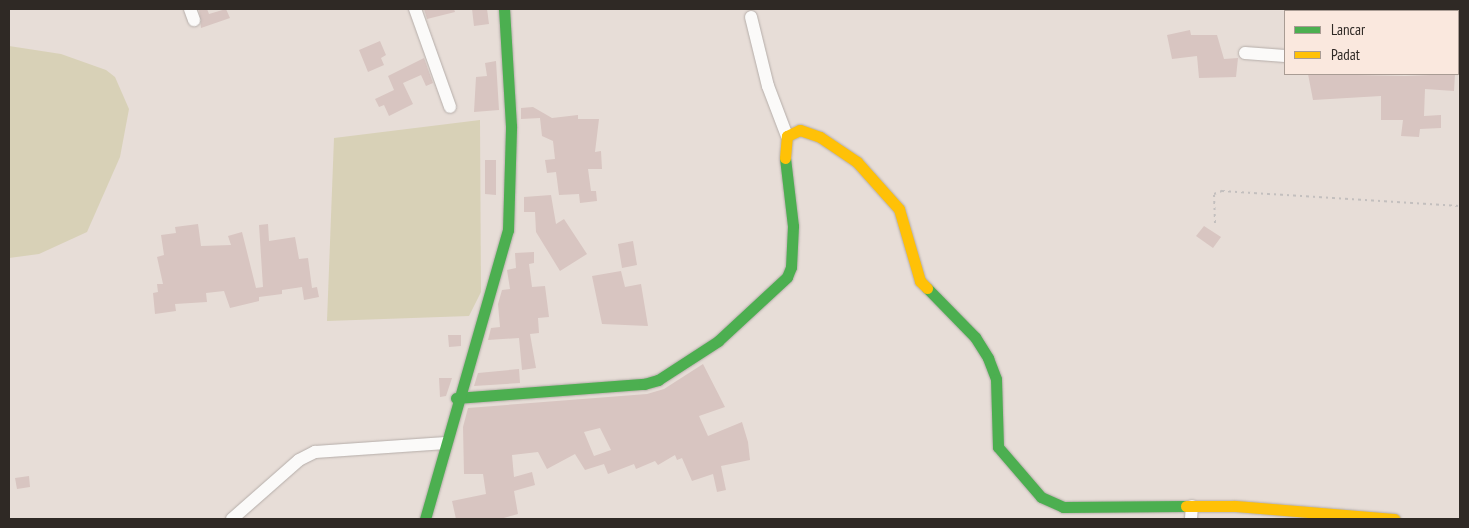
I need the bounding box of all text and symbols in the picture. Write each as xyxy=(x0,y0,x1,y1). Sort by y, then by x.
legend xyxy=(1284,10,1459,75)
text: Lancar xyxy=(1331,20,1365,39)
text: Padat xyxy=(1331,45,1360,64)

